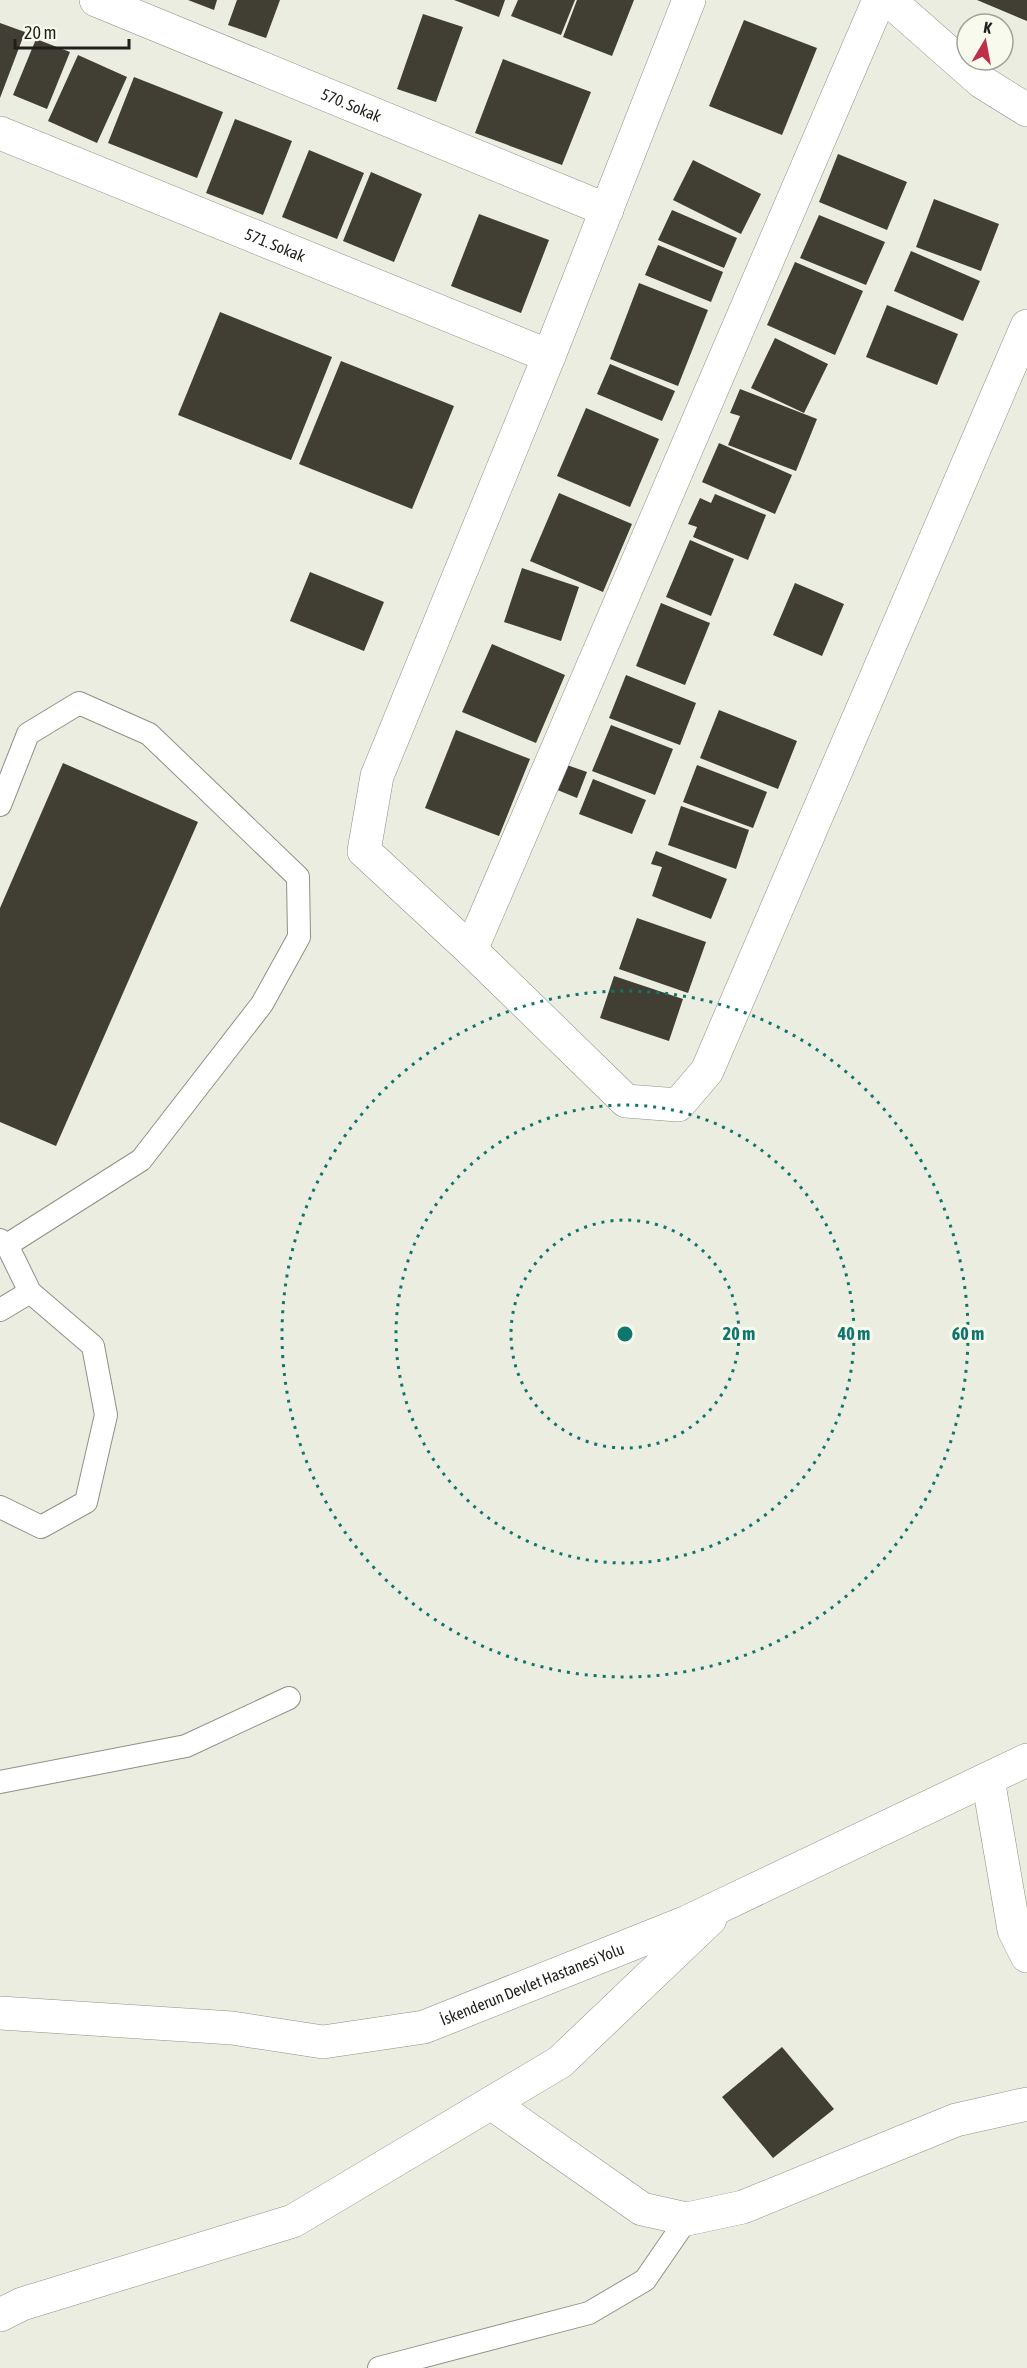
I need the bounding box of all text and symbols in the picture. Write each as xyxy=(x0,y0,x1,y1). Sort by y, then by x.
scale bar xyxy=(15,12,129,50)
north arrow xyxy=(955,12,1015,72)
text: K xyxy=(982,18,993,37)
text: 20 m xyxy=(24,22,56,43)
street label: 570. Sokak xyxy=(319,85,384,125)
street label: 571. Sokak xyxy=(242,224,308,265)
text: 20 m xyxy=(723,1323,755,1344)
text: 40 m xyxy=(837,1323,870,1344)
text: 60 m xyxy=(952,1323,984,1344)
centre of rings xyxy=(615,1324,635,1344)
street label: İskenderun Devlet Hastanesi Yolu xyxy=(438,1939,627,2029)

